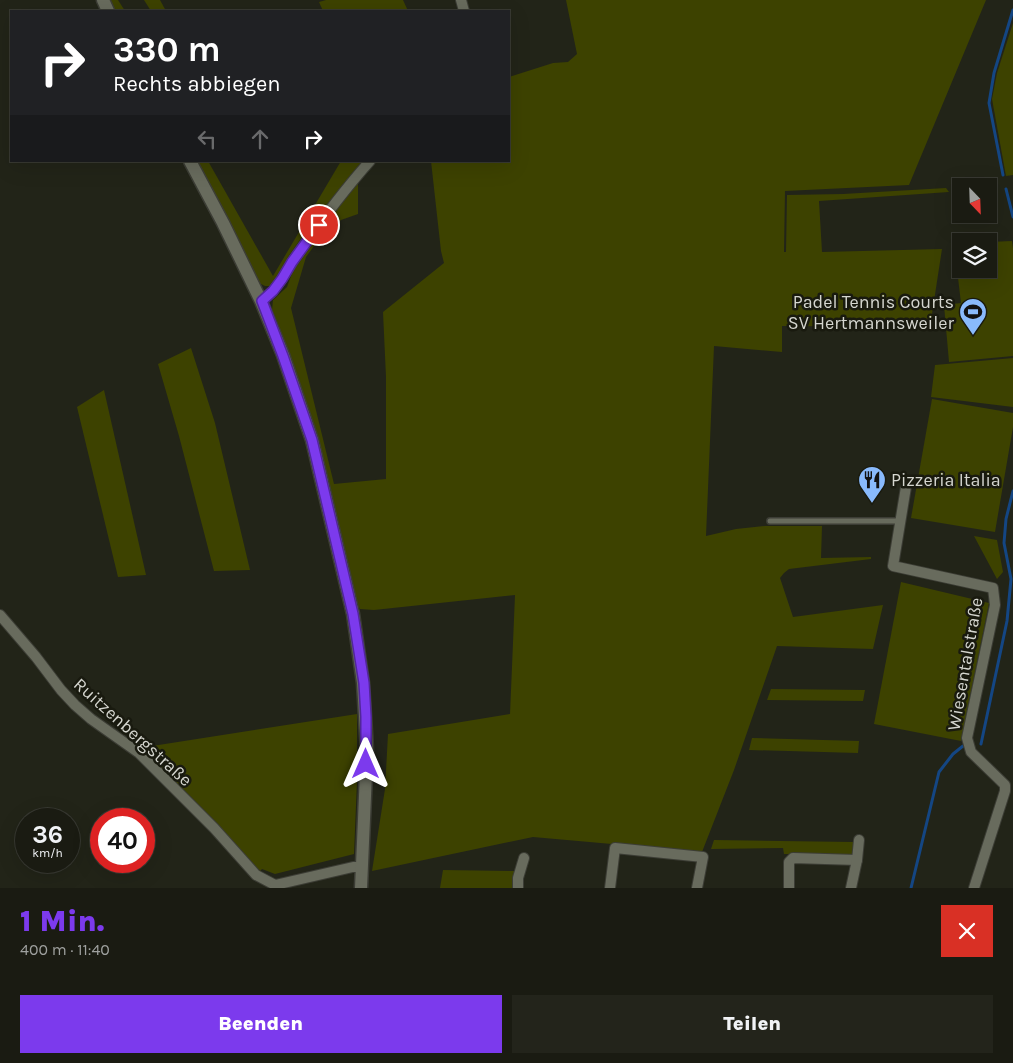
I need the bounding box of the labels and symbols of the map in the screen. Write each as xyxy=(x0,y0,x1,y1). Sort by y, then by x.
north arrow xyxy=(952,178,998,222)
pin xyxy=(298,204,340,246)
place label: Padel Tennis Courts SV Hertmannsweiler xyxy=(788,291,954,334)
sports icon: Padel Tennis Courts SV Hertmannsweiler xyxy=(958,297,988,336)
restaurant icon: Pizzeria Italia xyxy=(857,465,887,504)
place label: Pizzeria Italia xyxy=(891,469,1001,491)
street label: Wiesentalstraße xyxy=(942,596,988,732)
street label: Ruitzenbergstraße xyxy=(69,673,197,791)
position arrow xyxy=(339,737,391,789)
speed limit sign: 40 xyxy=(90,808,155,873)

